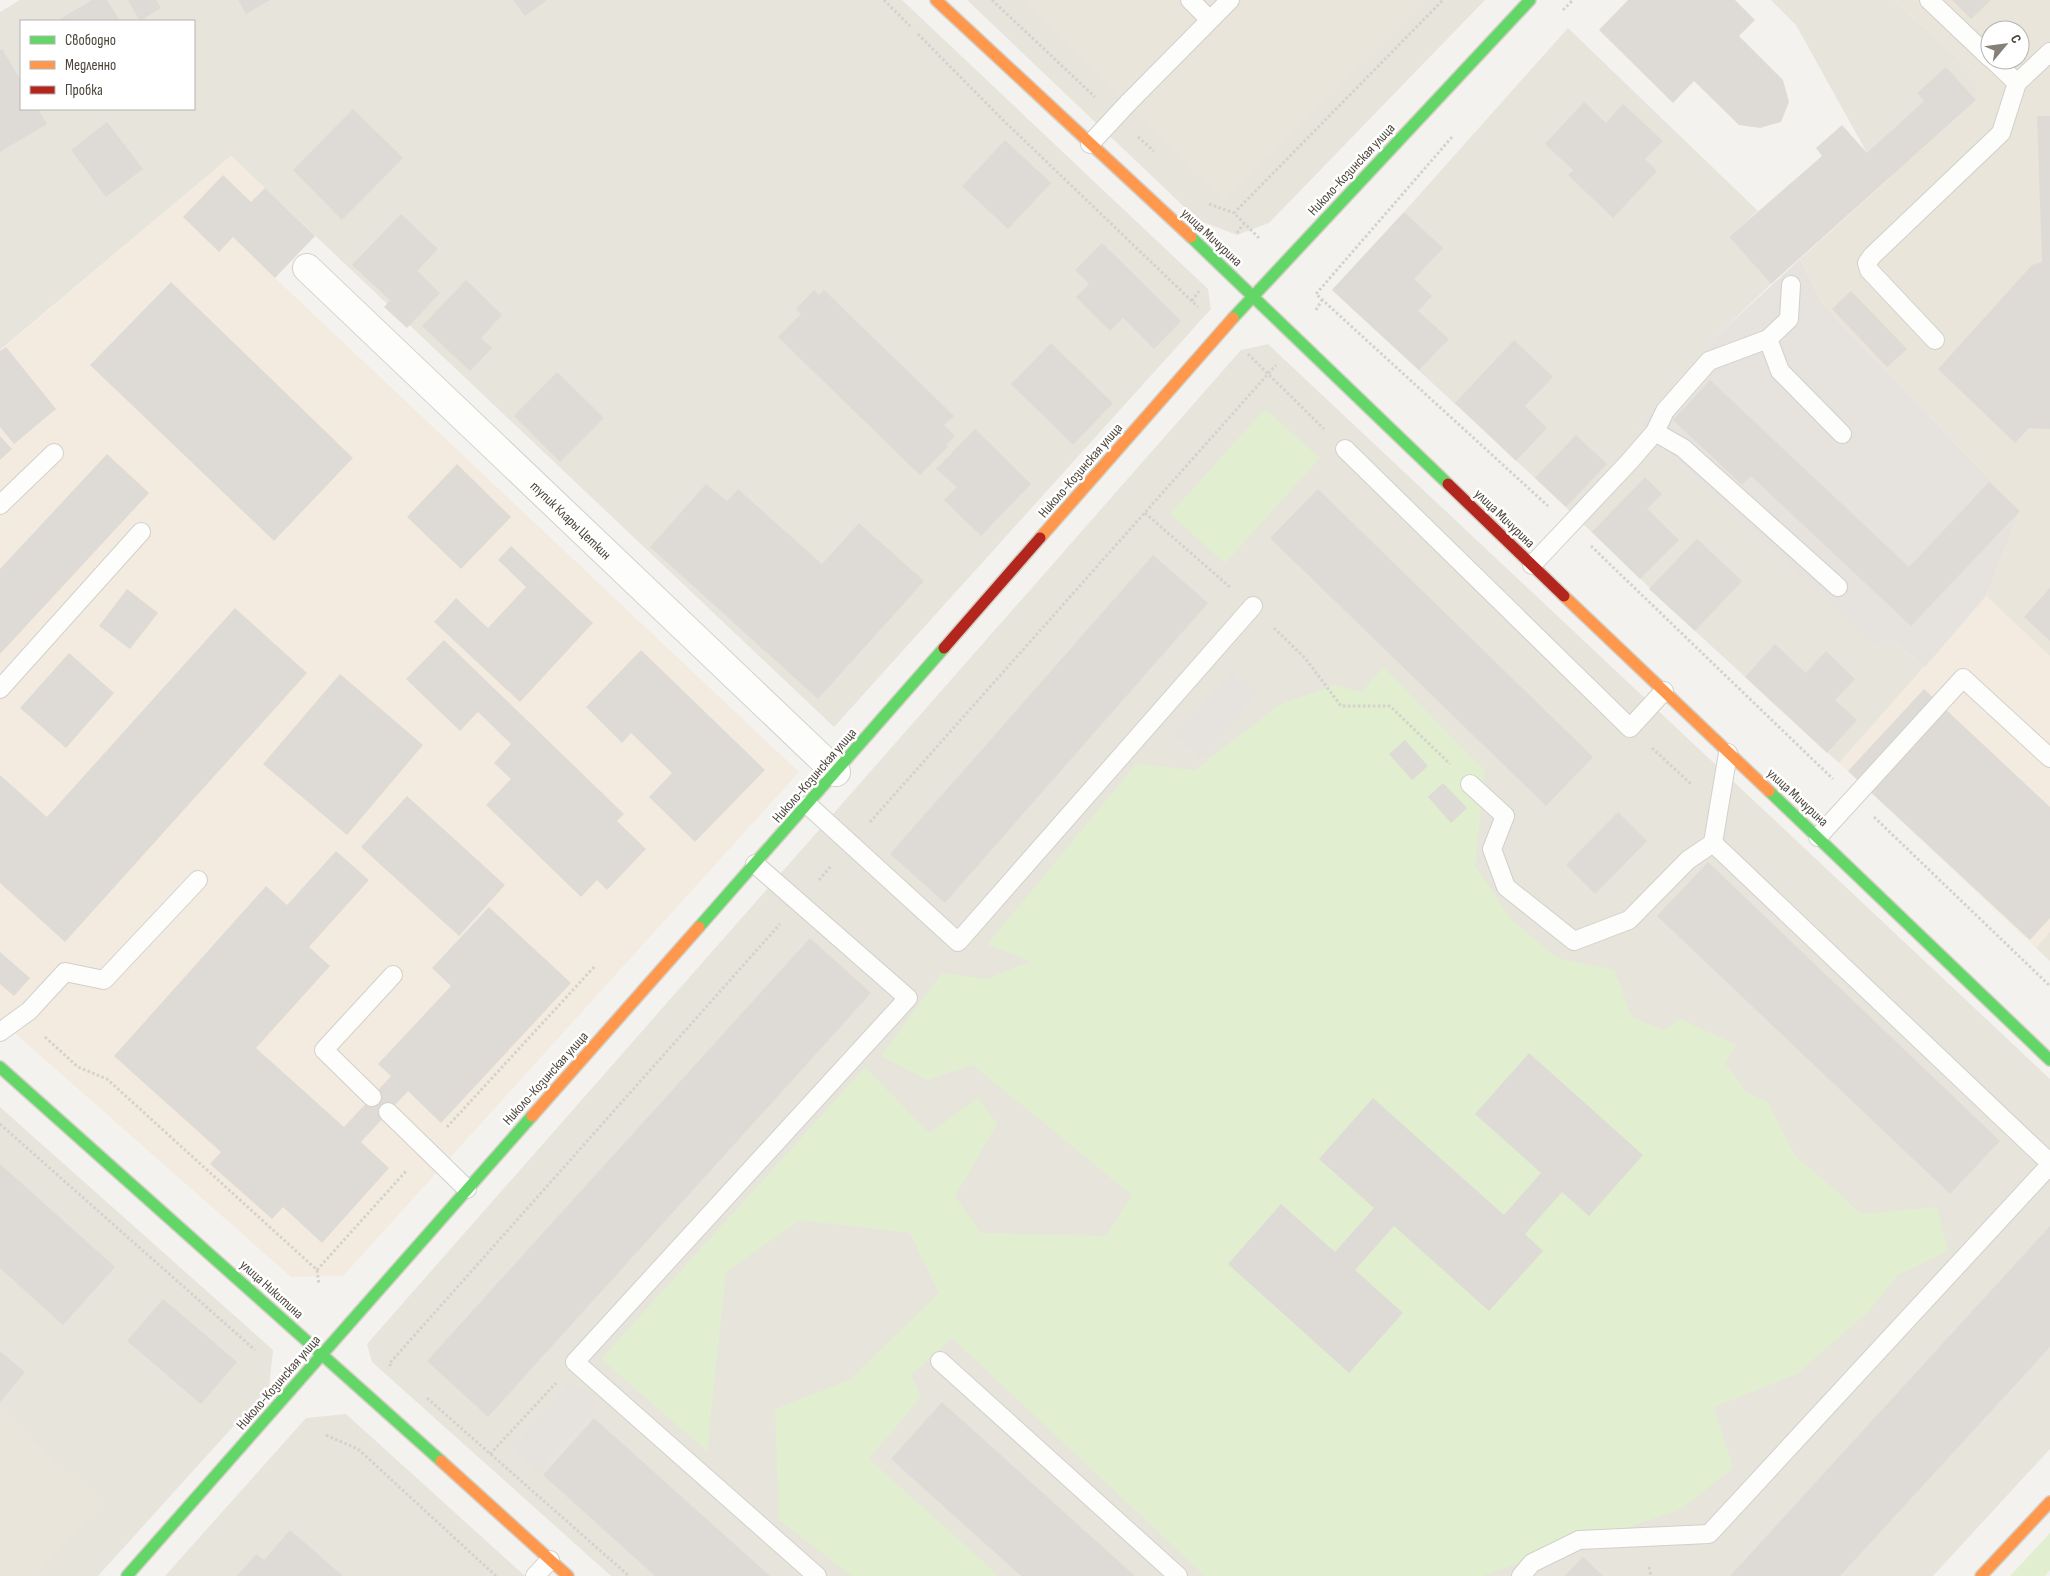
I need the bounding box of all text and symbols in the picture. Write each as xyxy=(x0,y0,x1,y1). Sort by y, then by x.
legend xyxy=(20,20,195,110)
north arrow xyxy=(1980,20,2030,70)
text: Свободно xyxy=(65,31,116,50)
text: С xyxy=(2007,32,2025,46)
text: Медленно xyxy=(65,56,116,75)
text: Пробка xyxy=(65,81,103,100)
street label: Николо-Козинская улица xyxy=(1304,120,1398,219)
street label: улица Мичурина xyxy=(1177,205,1246,270)
street label: Николо-Козинская улица xyxy=(1035,420,1126,521)
street label: тупик Клары Цеткин xyxy=(527,478,615,563)
street label: улица Мичурина xyxy=(1471,485,1538,551)
street label: Николо-Козинская улица xyxy=(769,725,860,826)
street label: улица Мичурина xyxy=(1763,765,1832,830)
street label: Николо-Козинская улица xyxy=(499,1028,592,1129)
street label: улица Никитина xyxy=(236,1256,307,1322)
street label: Николо-Козинская улица xyxy=(233,1332,324,1433)

